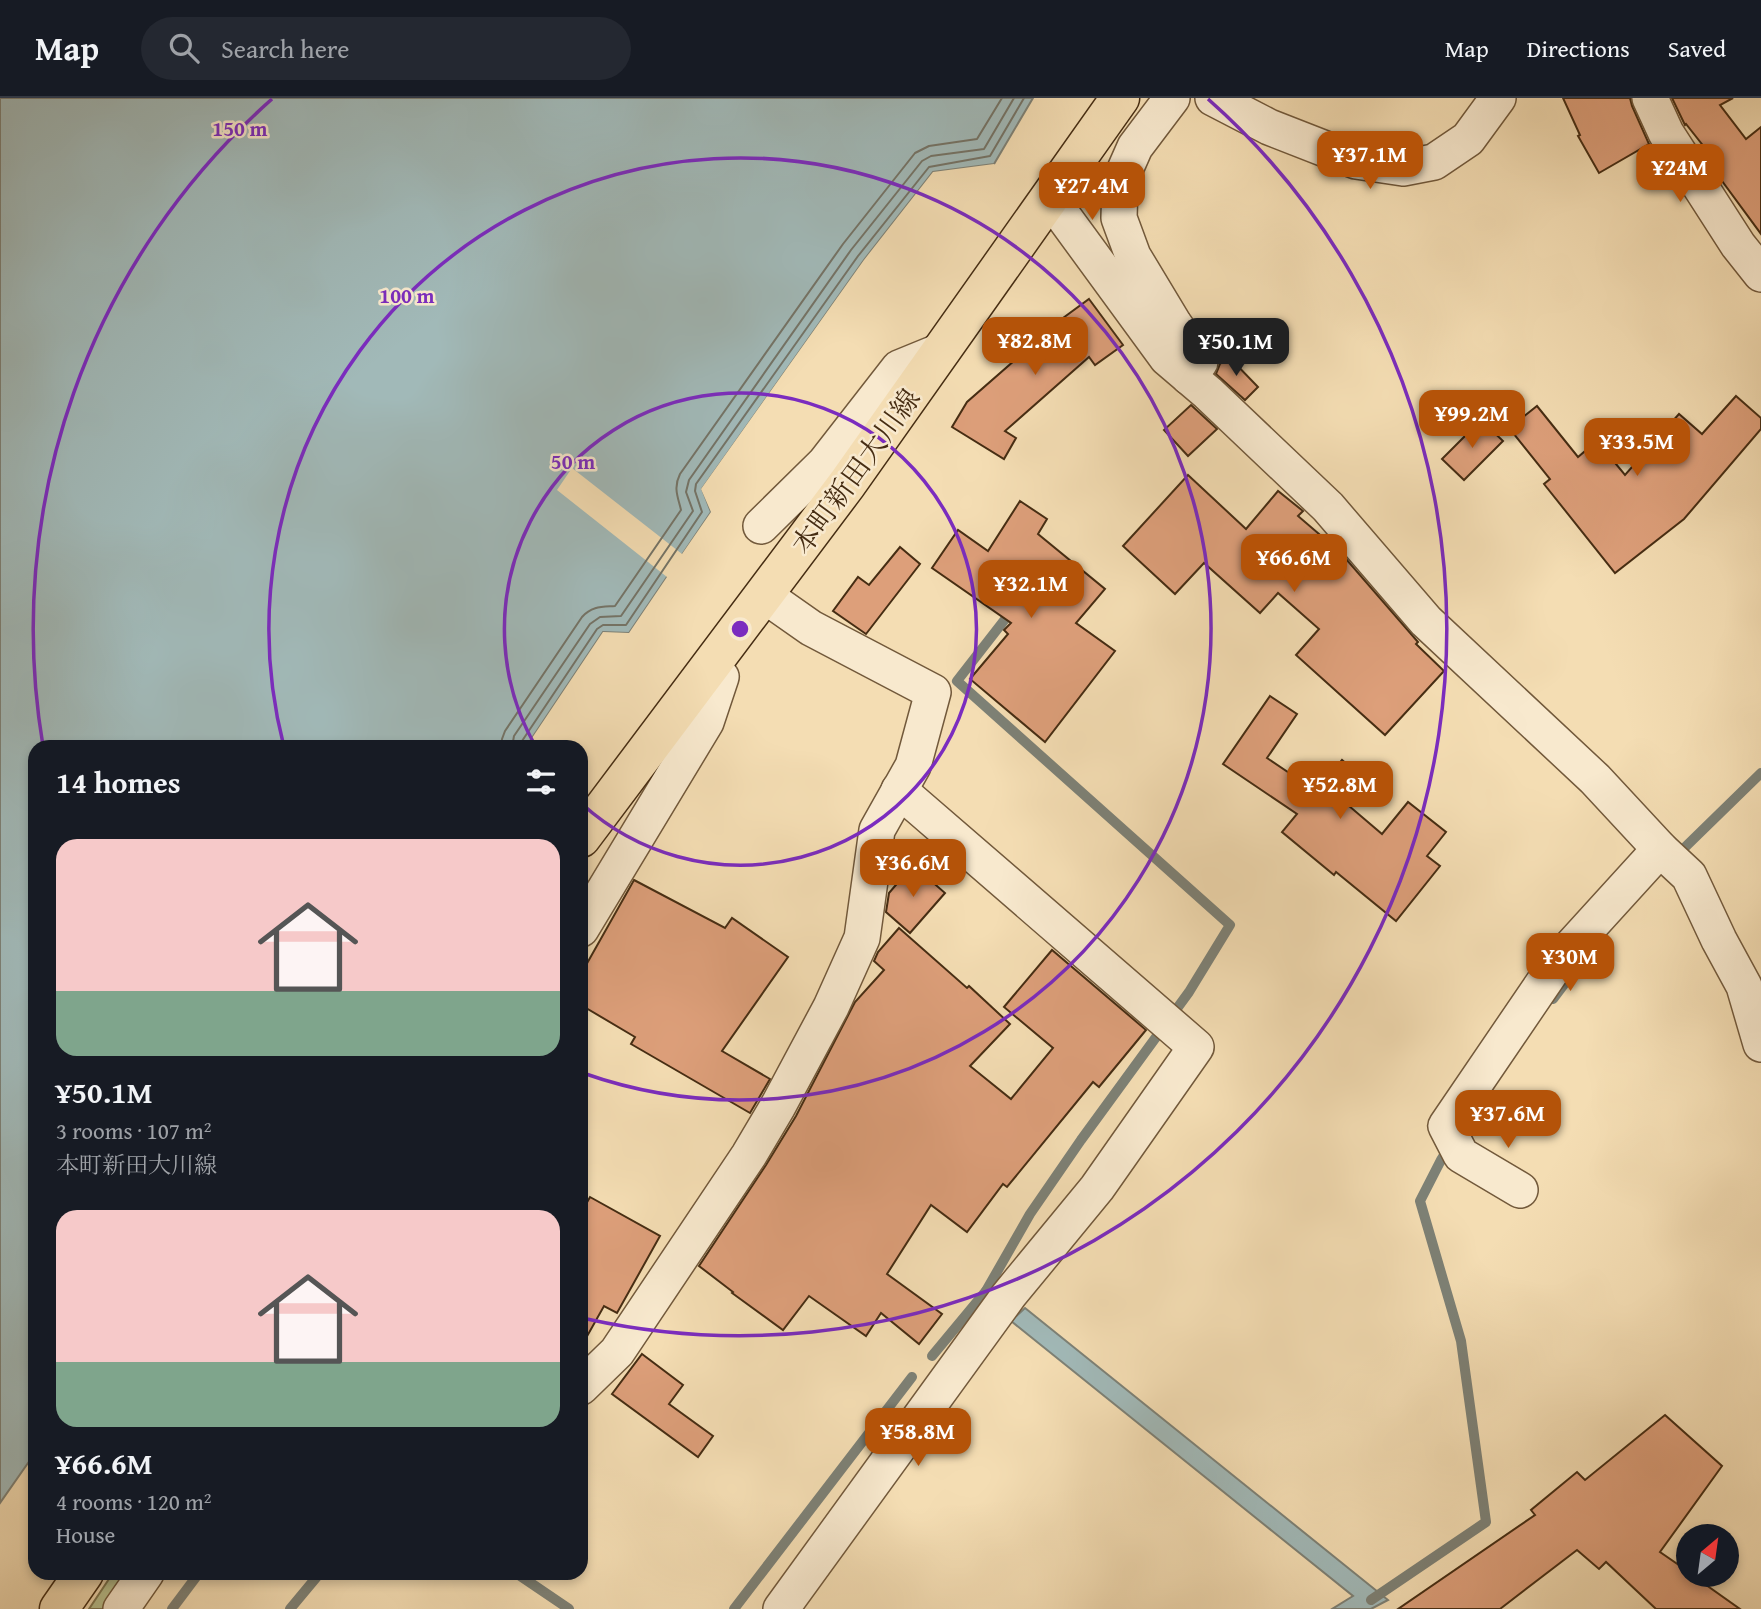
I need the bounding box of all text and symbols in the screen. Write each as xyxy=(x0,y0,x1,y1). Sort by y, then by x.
search box xyxy=(141,17,631,80)
text: Map xyxy=(35,24,99,72)
icon: search xyxy=(165,29,203,67)
text: Search here xyxy=(221,29,349,68)
text: Map xyxy=(1445,31,1489,66)
text: Directions xyxy=(1527,31,1630,66)
text: Saved xyxy=(1668,31,1726,66)
text: 150 m xyxy=(212,113,268,144)
pin: ¥37.1M xyxy=(1313,132,1427,191)
text: ¥37.1M xyxy=(1333,137,1407,170)
pin: ¥24M xyxy=(1639,144,1721,204)
text: ¥24M xyxy=(1652,150,1708,183)
pin: ¥27.4M xyxy=(1035,162,1149,222)
text: ¥27.4M xyxy=(1055,168,1129,201)
text: 100 m xyxy=(379,280,435,311)
pin: ¥82.8M xyxy=(978,317,1092,377)
pin: ¥50.1M xyxy=(1179,318,1293,378)
text: ¥82.8M xyxy=(998,323,1072,356)
text: ¥50.1M xyxy=(1199,324,1273,357)
street label: 本町新田大川線 xyxy=(781,380,929,562)
pin: ¥99.2M xyxy=(1415,390,1529,450)
text: ¥99.2M xyxy=(1435,396,1509,429)
pin: ¥33.5M xyxy=(1580,418,1694,478)
text: ¥33.5M xyxy=(1600,424,1674,457)
text: 50 m xyxy=(551,446,595,477)
pin: ¥66.6M xyxy=(1237,534,1351,594)
text: ¥66.6M xyxy=(1257,540,1331,573)
pin: ¥32.1M xyxy=(974,560,1088,620)
text: ¥32.1M xyxy=(994,566,1068,599)
centre of rings xyxy=(728,617,752,641)
text: 14 homes xyxy=(56,760,181,804)
pin: ¥52.8M xyxy=(1283,762,1397,821)
icon: filters xyxy=(522,763,560,801)
text: ¥52.8M xyxy=(1303,767,1377,800)
pin: ¥36.6M xyxy=(856,840,970,899)
text: ¥36.6M xyxy=(876,845,950,878)
icon: home xyxy=(245,884,371,1010)
pin: ¥30M xyxy=(1529,934,1611,993)
text: ¥30M xyxy=(1542,939,1598,972)
text: ¥50.1M xyxy=(56,1070,152,1114)
pin: ¥37.6M xyxy=(1451,1090,1565,1150)
text: ¥37.6M xyxy=(1471,1096,1545,1129)
text: 3 rooms · 107 m² xyxy=(56,1114,211,1147)
text: 本町新田大川線 xyxy=(56,1148,217,1181)
icon: home xyxy=(245,1256,371,1382)
pin: ¥58.8M xyxy=(861,1408,975,1468)
text: ¥58.8M xyxy=(881,1414,955,1447)
text: ¥66.6M xyxy=(56,1441,152,1485)
text: 4 rooms · 120 m² xyxy=(56,1485,211,1518)
text: House xyxy=(56,1518,115,1551)
north arrow xyxy=(1676,1524,1740,1587)
map controls xyxy=(1676,1524,1739,1587)

